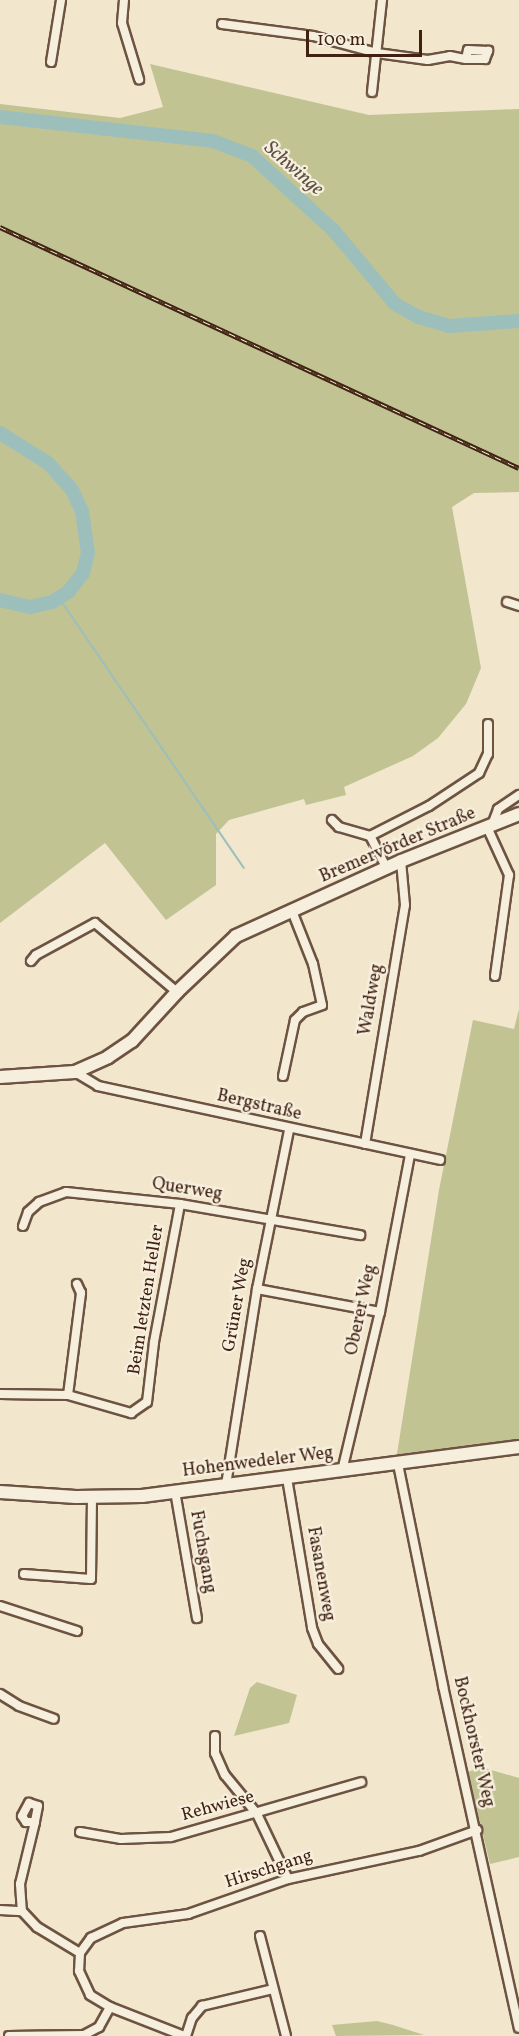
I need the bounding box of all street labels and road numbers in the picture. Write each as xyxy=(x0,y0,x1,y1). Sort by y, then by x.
street label: Bremervörder Straße xyxy=(317,803,479,889)
street label: Waldweg xyxy=(355,962,389,1038)
street label: Bergstraße xyxy=(215,1086,303,1126)
street label: Querweg xyxy=(150,1174,224,1206)
street label: Beim letzten Heller xyxy=(124,1223,170,1377)
street label: Grüner Weg xyxy=(219,1256,257,1354)
street label: Oberer Weg xyxy=(342,1262,382,1358)
street label: Hohenwedeler Weg xyxy=(181,1443,335,1483)
street label: Fuchsgang xyxy=(184,1509,220,1595)
street label: Fasanenweg xyxy=(301,1525,339,1623)
street label: Bockhorster Weg xyxy=(447,1674,499,1810)
street label: Rehwiese xyxy=(179,1787,257,1827)
street label: Hirschgang xyxy=(223,1846,315,1894)

